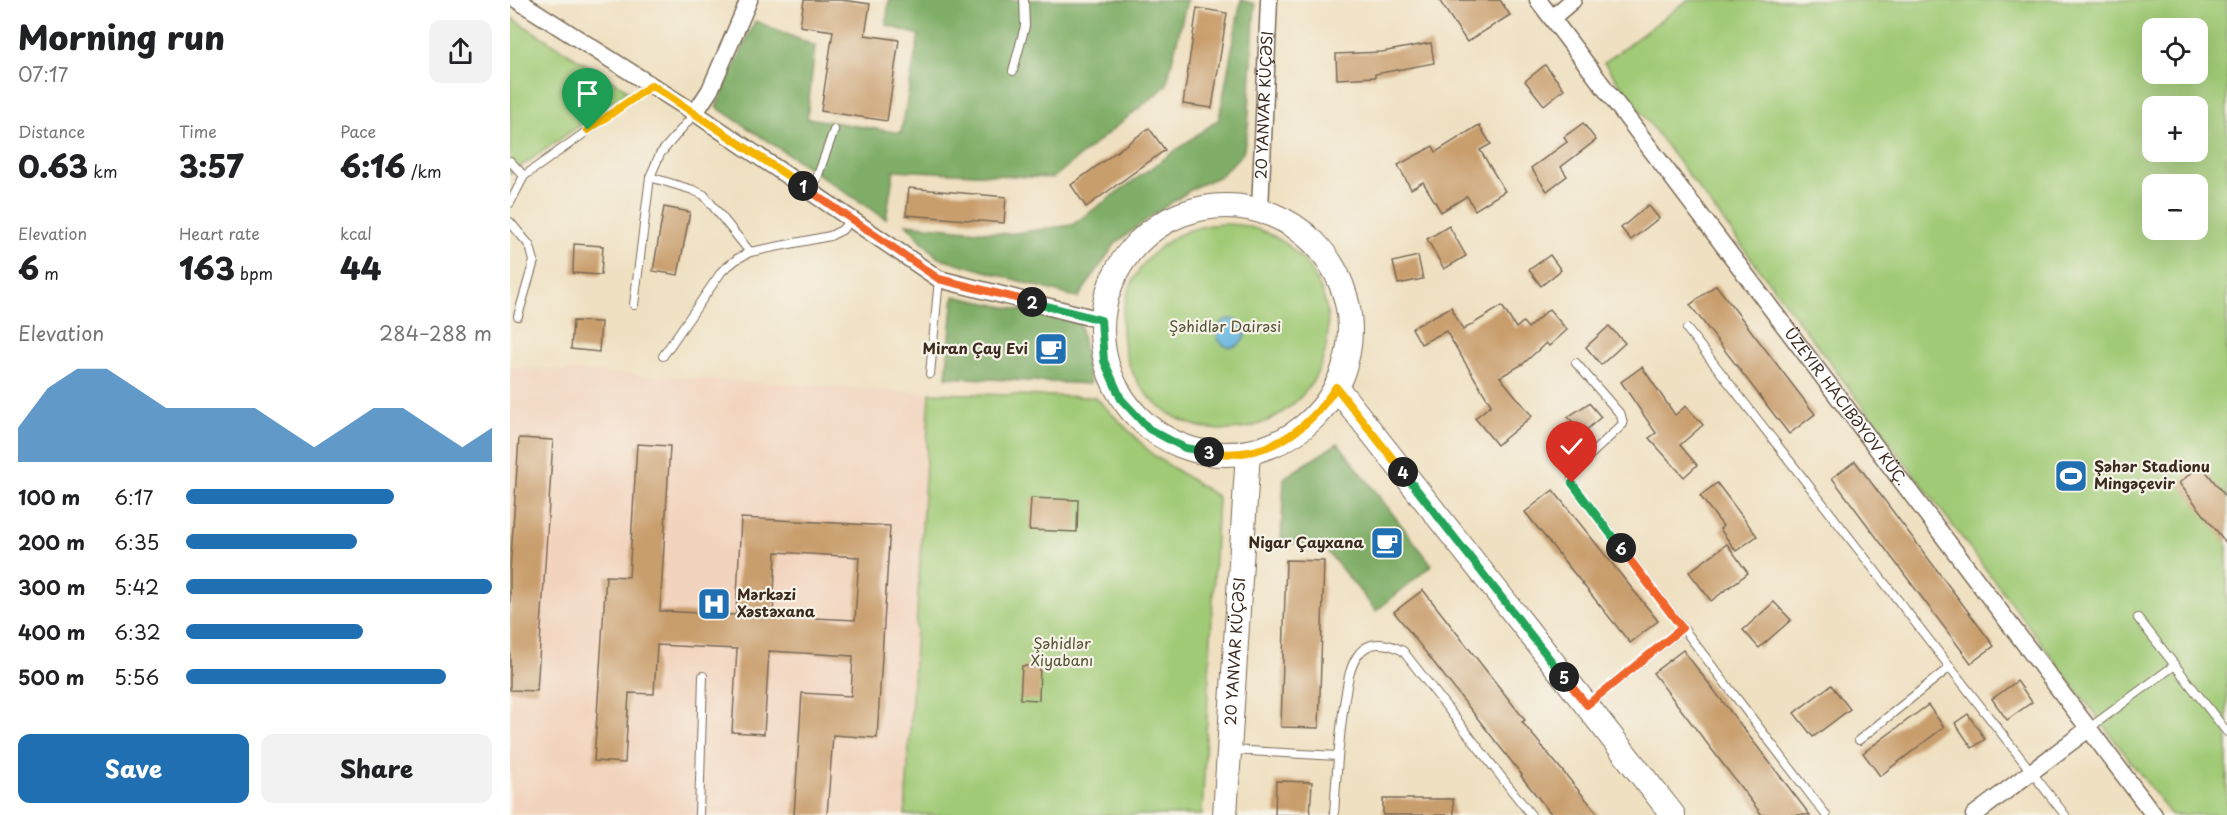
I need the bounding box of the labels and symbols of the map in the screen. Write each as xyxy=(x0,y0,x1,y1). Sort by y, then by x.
street label: 20 YANVAR KÜÇƏSI xyxy=(1248,30,1278,180)
pin xyxy=(562,68,613,130)
pin: 1 xyxy=(788,171,818,201)
pin: 2 xyxy=(1017,287,1047,317)
park label: Şəhidlər Dairəsi xyxy=(1169,314,1281,337)
street label: ÜZEYIR HACIBƏYOV KÜÇ. xyxy=(1779,322,1914,490)
cafe icon: Miran Çay Evi xyxy=(1033,331,1069,367)
place label: Miran Çay Evi xyxy=(922,336,1028,359)
pin xyxy=(1546,421,1597,483)
pin: 3 xyxy=(1194,437,1224,467)
place label: Şəhər Stadionu Mingəçevir xyxy=(2094,454,2210,494)
pin: 4 xyxy=(1388,457,1418,487)
sports icon: Şəhər Stadionu Mingəçevir xyxy=(2053,458,2089,494)
cafe icon: Nigar Çayxana xyxy=(1369,525,1405,561)
place label: Nigar Çayxana xyxy=(1249,530,1364,553)
pin: 6 xyxy=(1606,533,1636,563)
street label: 20 YANVAR KÜÇƏSI xyxy=(1218,576,1250,726)
place label: Mərkəzi Xəstəxana xyxy=(737,582,816,622)
hospital icon: Mərkəzi Xəstəxana xyxy=(696,586,732,622)
park label: Şəhidlər Xiyabanı xyxy=(1031,631,1093,671)
pin: 5 xyxy=(1549,662,1579,692)

